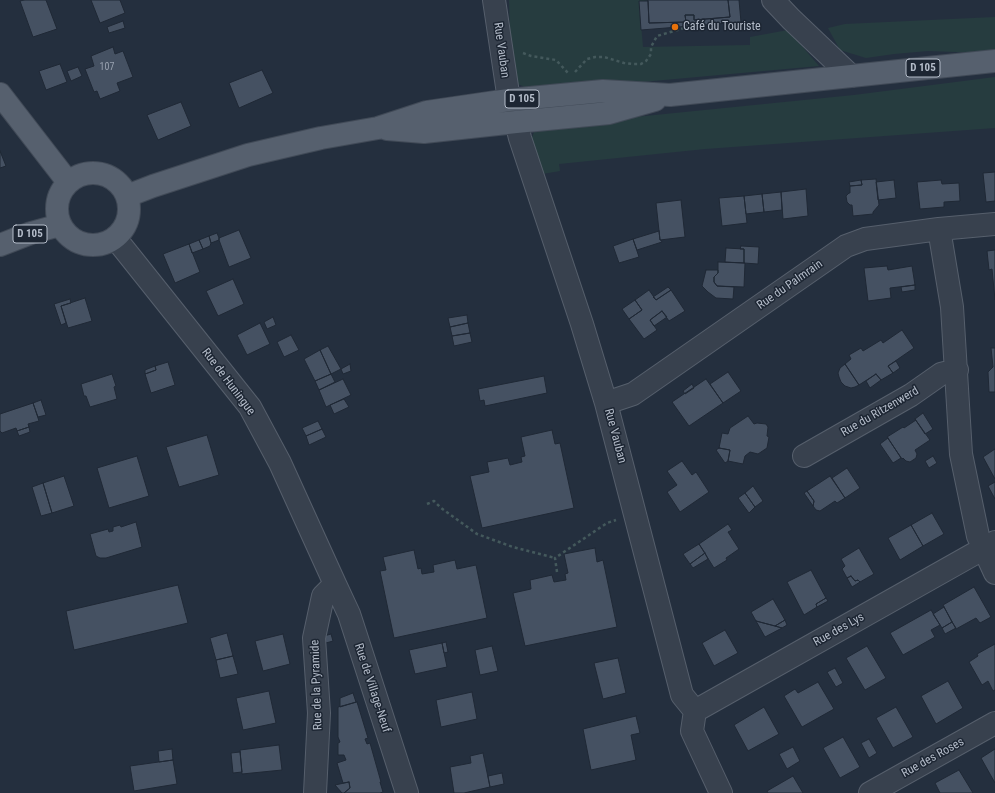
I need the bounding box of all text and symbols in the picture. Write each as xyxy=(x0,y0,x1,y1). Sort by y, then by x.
place label: Café du Touriste xyxy=(683,20,761,34)
street label: Rue Vauban xyxy=(490,21,512,79)
marker: Café du Touriste xyxy=(670,22,680,32)
road number: D 105 xyxy=(906,59,940,77)
house number: 107 xyxy=(100,61,114,73)
road number: D 105 xyxy=(505,90,539,108)
road number: D 105 xyxy=(13,225,47,243)
street label: Rue du Palmrain xyxy=(754,257,826,313)
street label: Rue de Huningue xyxy=(198,346,258,418)
street label: Rue du Ritzenwerd xyxy=(839,384,921,440)
street label: Rue Vauban xyxy=(601,407,629,465)
street label: Rue des Lys xyxy=(811,610,867,650)
street label: Rue de la Pyramide xyxy=(308,640,326,730)
street label: Rue de Village-Neuf xyxy=(351,642,393,734)
street label: Rue des Roses xyxy=(899,735,967,781)

